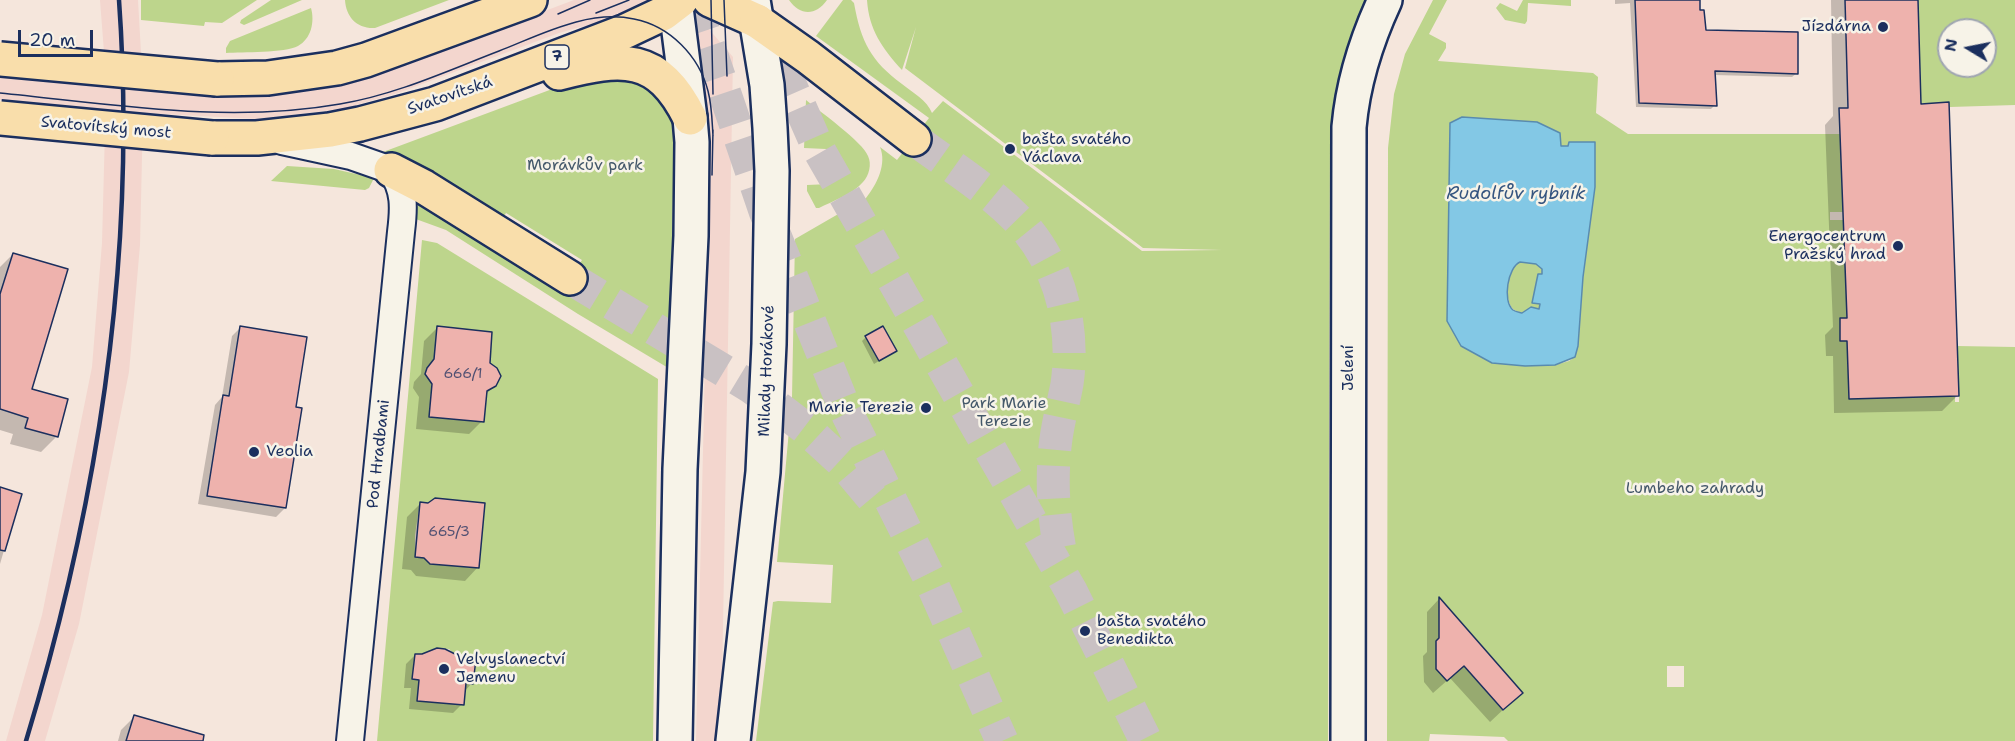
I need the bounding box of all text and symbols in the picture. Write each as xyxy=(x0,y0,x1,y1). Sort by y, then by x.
place label: Jízdárna xyxy=(1802,17,1871,37)
scale bar xyxy=(21,18,96,56)
north arrow xyxy=(1937,18,1997,78)
marker: Jízdárna xyxy=(1876,20,1890,34)
text: 20 m xyxy=(29,28,75,52)
text: N xyxy=(1939,37,1962,53)
road number: 7 xyxy=(545,45,569,69)
street label: Svatovítská xyxy=(405,73,495,119)
street label: Svatovítský most xyxy=(40,113,172,143)
place label: bašta svatého Václava xyxy=(1022,130,1131,168)
marker: bašta svatého Václava xyxy=(1003,142,1017,156)
park label: Morávkův park xyxy=(527,156,643,176)
water label: Rudolfův rybník xyxy=(1446,183,1586,205)
place label: Energocentrum Pražský hrad xyxy=(1768,227,1886,265)
marker: Energocentrum Pražský hrad xyxy=(1891,239,1905,253)
street label: Milady Horákové xyxy=(755,305,779,437)
street label: Jelení xyxy=(1339,345,1359,391)
house number: 666/1 xyxy=(443,366,483,382)
park label: Park Marie Terezie xyxy=(961,394,1047,432)
place label: Marie Terezie xyxy=(809,398,914,418)
street label: Pod Hradbami xyxy=(364,399,394,509)
marker: Marie Terezie xyxy=(919,401,933,415)
place label: Veolia xyxy=(266,442,313,462)
marker: Veolia xyxy=(247,445,261,459)
park label: Lumbeho zahrady xyxy=(1626,479,1764,499)
house number: 665/3 xyxy=(428,524,470,540)
place label: bašta svatého Benedikta xyxy=(1097,612,1206,650)
marker: bašta svatého Benedikta xyxy=(1078,624,1092,638)
place label: Velvyslanectví Jemenu xyxy=(456,650,565,688)
marker: Velvyslanectví Jemenu xyxy=(437,662,451,676)

